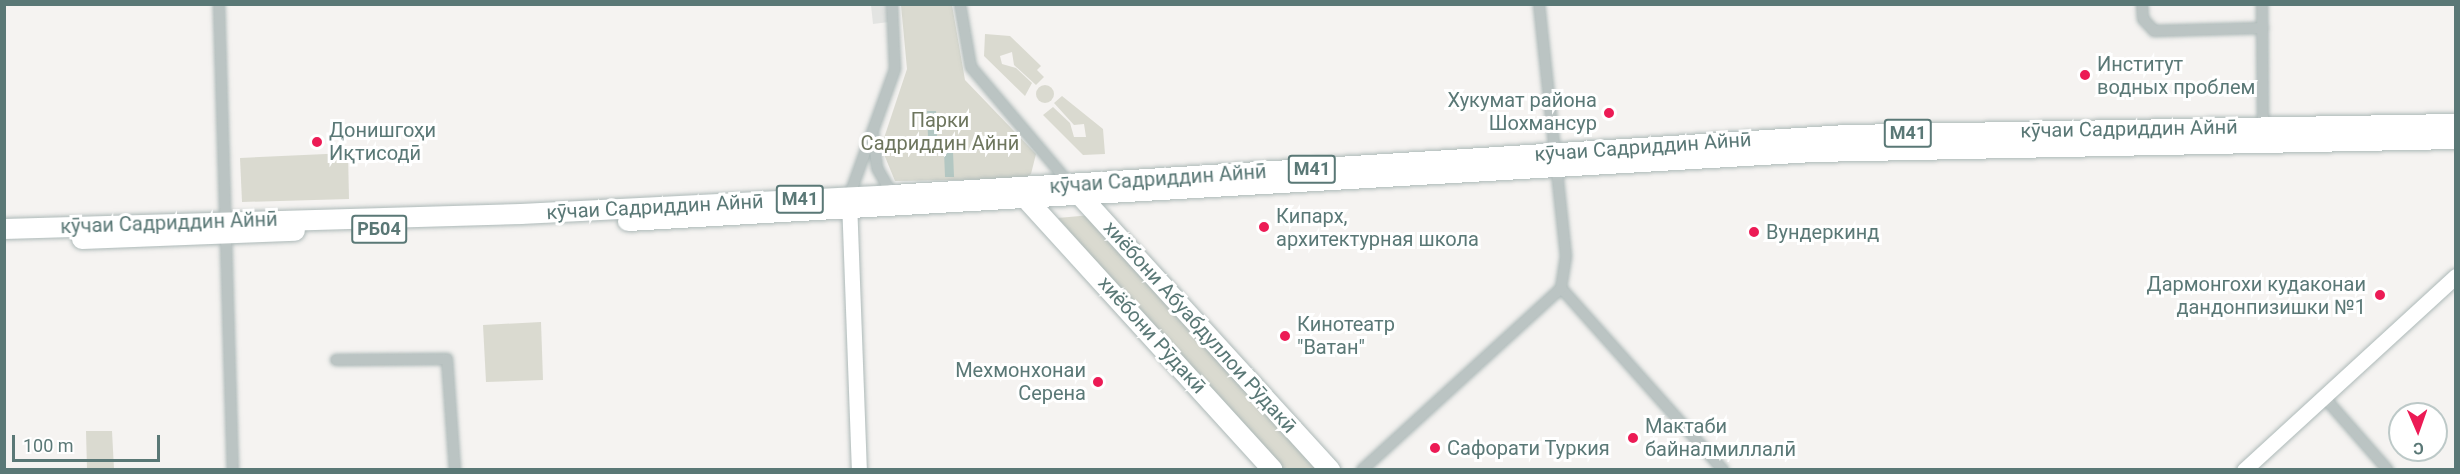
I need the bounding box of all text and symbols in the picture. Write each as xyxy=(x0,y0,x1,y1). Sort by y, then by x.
place label: Институт водных проблем xyxy=(2097,52,2255,99)
marker: Институт водных проблем xyxy=(2078,68,2092,82)
place label: Хукумат района Шохмансур xyxy=(1447,89,1597,136)
marker: Хукумат района Шохмансур xyxy=(1602,106,1616,120)
park label: Парки Садриддин Айнӣ xyxy=(861,108,1019,155)
street label: кӯчаи Садриддин Айнӣ xyxy=(2020,115,2238,143)
place label: Донишгоҳи Иқтисодӣ xyxy=(329,118,436,165)
road number: M41 xyxy=(1882,118,1934,148)
street label: кӯчаи Садриддин Айнӣ xyxy=(1534,127,1752,167)
marker: Донишгоҳи Иқтисодӣ xyxy=(310,135,324,149)
road number: M41 xyxy=(1286,154,1338,184)
street label: кӯчаи Садриддин Айнӣ xyxy=(1049,159,1267,199)
road number: M41 xyxy=(774,184,826,214)
street label: кӯчаи Садриддин Айнӣ xyxy=(546,189,764,225)
place label: Кипарх, архитектурная школа xyxy=(1276,204,1479,251)
street label: кӯчаи Садриддин Айнӣ xyxy=(60,207,278,239)
road number: РБ04 xyxy=(350,214,407,244)
street label: хиёбони Абуабдуллои Рӯдакӣ xyxy=(1098,216,1302,438)
marker: Кипарх, архитектурная школа xyxy=(1257,220,1271,234)
place label: Вундеркинд xyxy=(1766,220,1879,244)
marker: Вундеркинд xyxy=(1747,225,1761,239)
street label: хиёбони Рӯдакӣ xyxy=(1093,271,1211,399)
place label: Дармонгохи кудаконаи дандонпизишки №1 xyxy=(2147,272,2366,319)
marker: Дармонгохи кудаконаи дандонпизишки №1 xyxy=(2371,286,2389,304)
place label: Кинотеатр "Ватан" xyxy=(1297,312,1395,359)
marker: Кинотеатр "Ватан" xyxy=(1278,329,1292,343)
place label: Мехмонхонаи Серена xyxy=(955,358,1086,405)
marker: Мехмонхонаи Серена xyxy=(1091,375,1105,389)
north arrow xyxy=(2388,402,2448,462)
place label: Мактаби байналмиллалӣ xyxy=(1645,414,1796,461)
scale bar xyxy=(15,423,164,461)
marker: Мактаби байналмиллалӣ xyxy=(1626,431,1640,445)
text: 100 m xyxy=(23,435,74,456)
place label: Сафорати Туркия xyxy=(1447,436,1610,460)
text: С xyxy=(2413,439,2424,458)
marker: Сафорати Туркия xyxy=(1428,441,1442,455)

